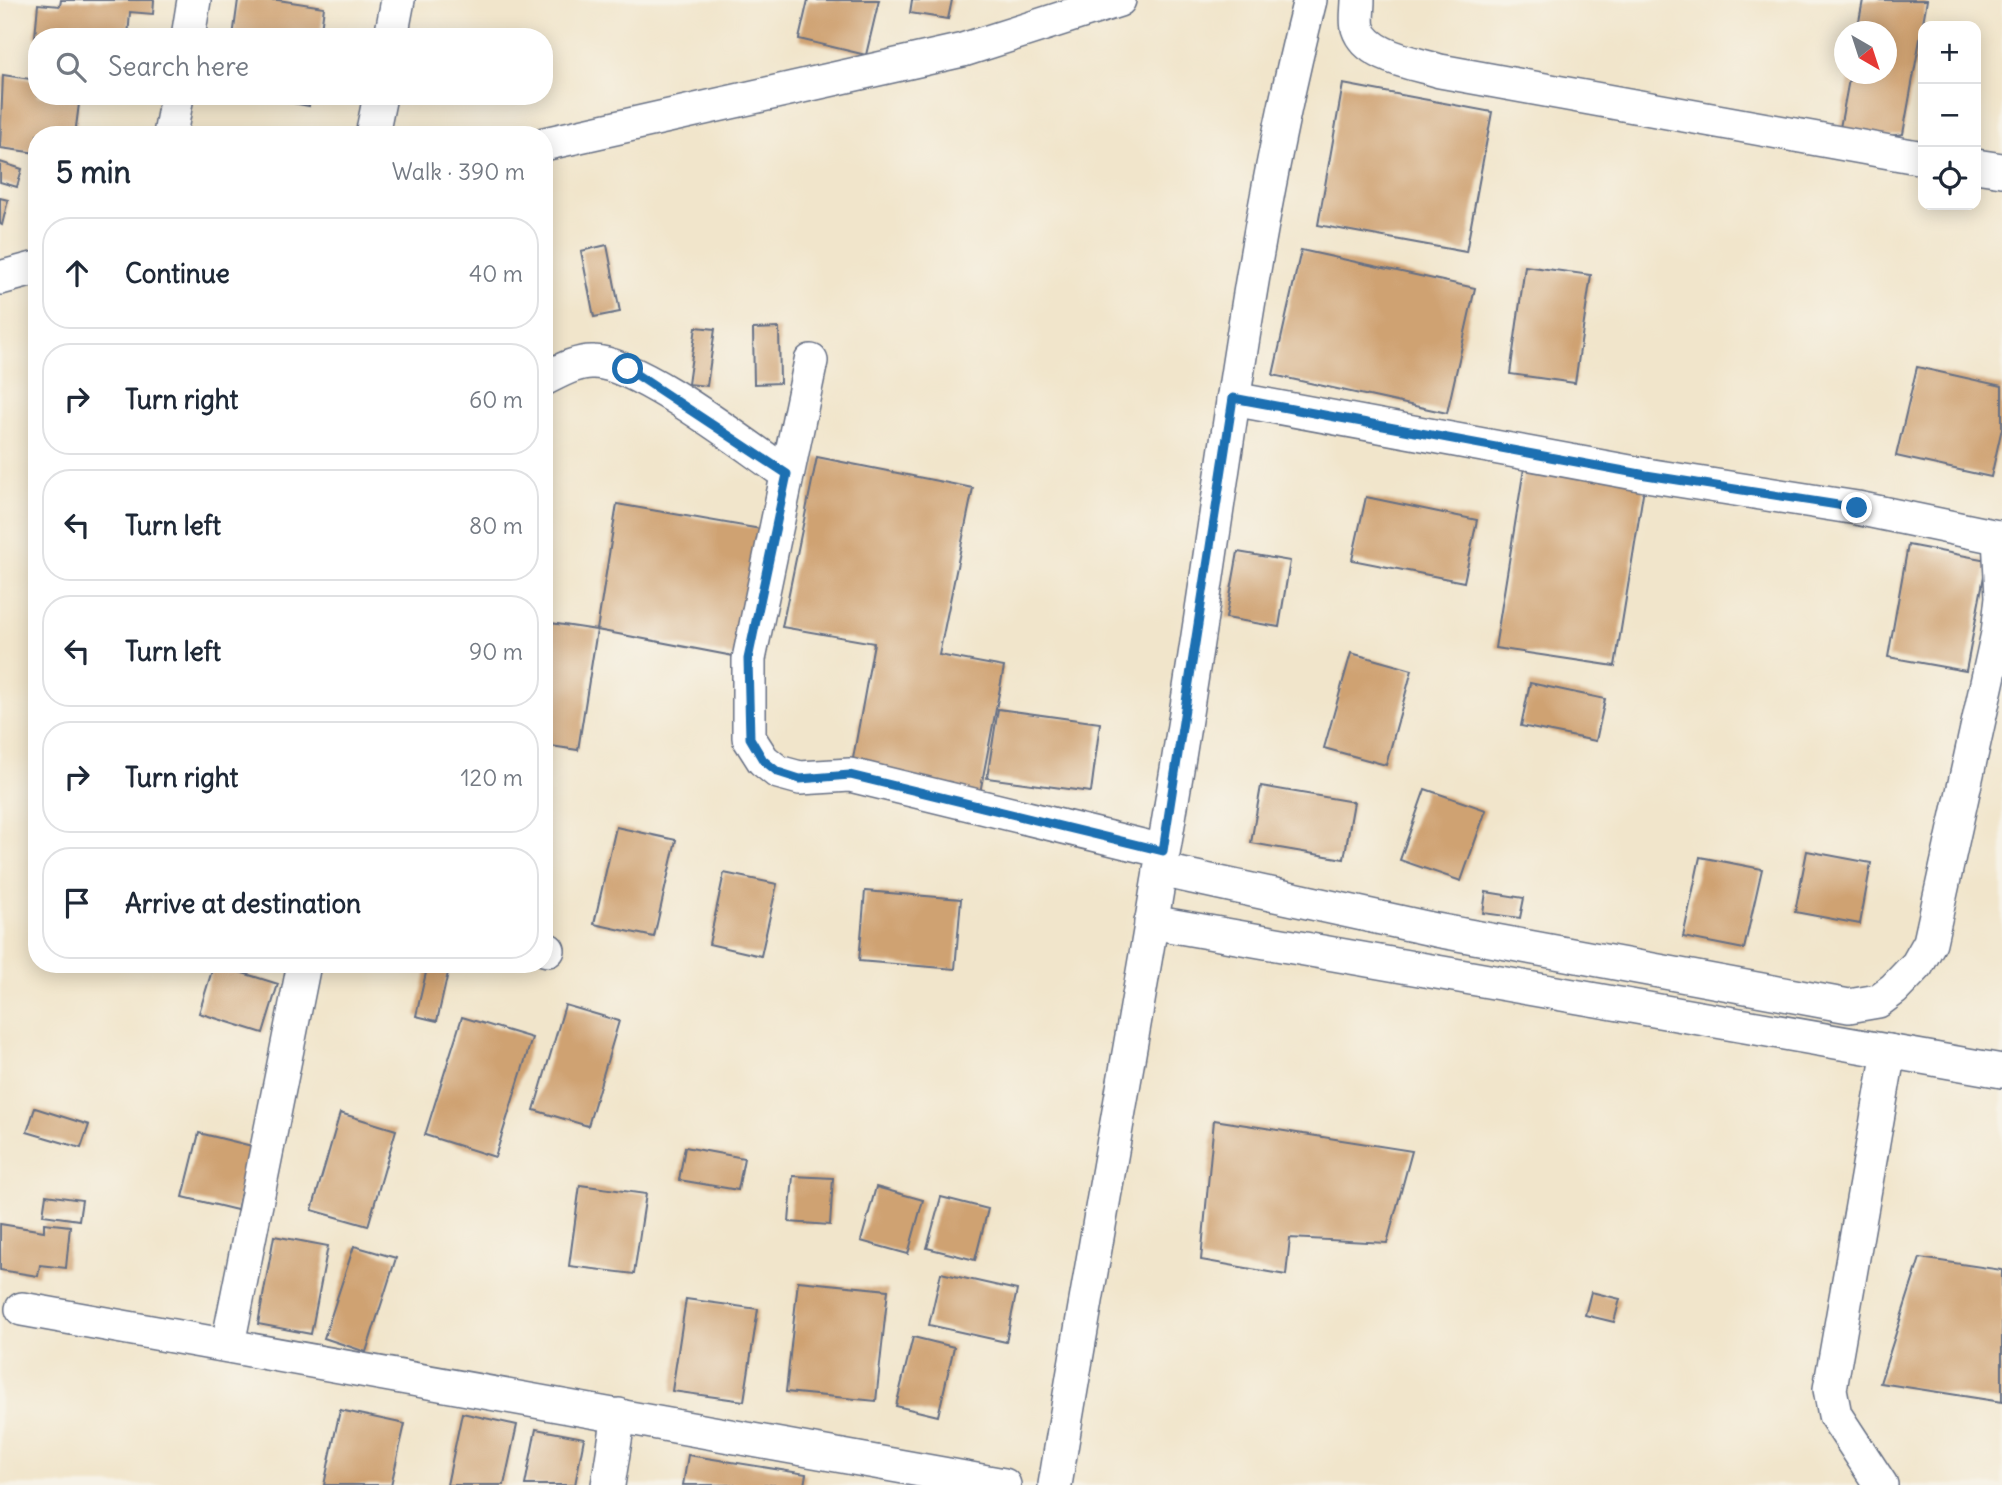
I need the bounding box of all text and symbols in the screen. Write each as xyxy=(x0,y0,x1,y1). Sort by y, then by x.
north arrow xyxy=(1834,21,1897,84)
map controls xyxy=(1918,21,1981,210)
button: + xyxy=(1918,21,1981,84)
search box xyxy=(28,28,553,105)
icon: search xyxy=(52,48,90,86)
text: Search here xyxy=(108,50,249,83)
button: − xyxy=(1918,84,1981,147)
button: locate xyxy=(1918,147,1981,210)
text: 5 min xyxy=(56,153,131,191)
text: Walk · 390 m xyxy=(392,157,525,186)
icon: ahead xyxy=(58,254,96,292)
text: Continue xyxy=(125,257,230,290)
text: 40 m xyxy=(469,259,523,288)
route start xyxy=(612,353,643,384)
icon: right xyxy=(58,380,96,418)
text: Turn right xyxy=(125,383,238,416)
text: 60 m xyxy=(469,385,523,414)
route end xyxy=(1841,492,1872,523)
icon: left xyxy=(58,506,96,544)
text: Turn left xyxy=(125,509,221,542)
text: 80 m xyxy=(469,511,523,540)
icon: left xyxy=(58,632,96,670)
text: Turn left xyxy=(125,635,221,668)
text: 90 m xyxy=(469,637,523,666)
icon: right xyxy=(58,758,96,796)
text: Turn right xyxy=(125,761,238,794)
text: 120 m xyxy=(460,763,523,792)
icon: arrive xyxy=(58,884,96,922)
text: Arrive at destination xyxy=(125,887,361,920)

